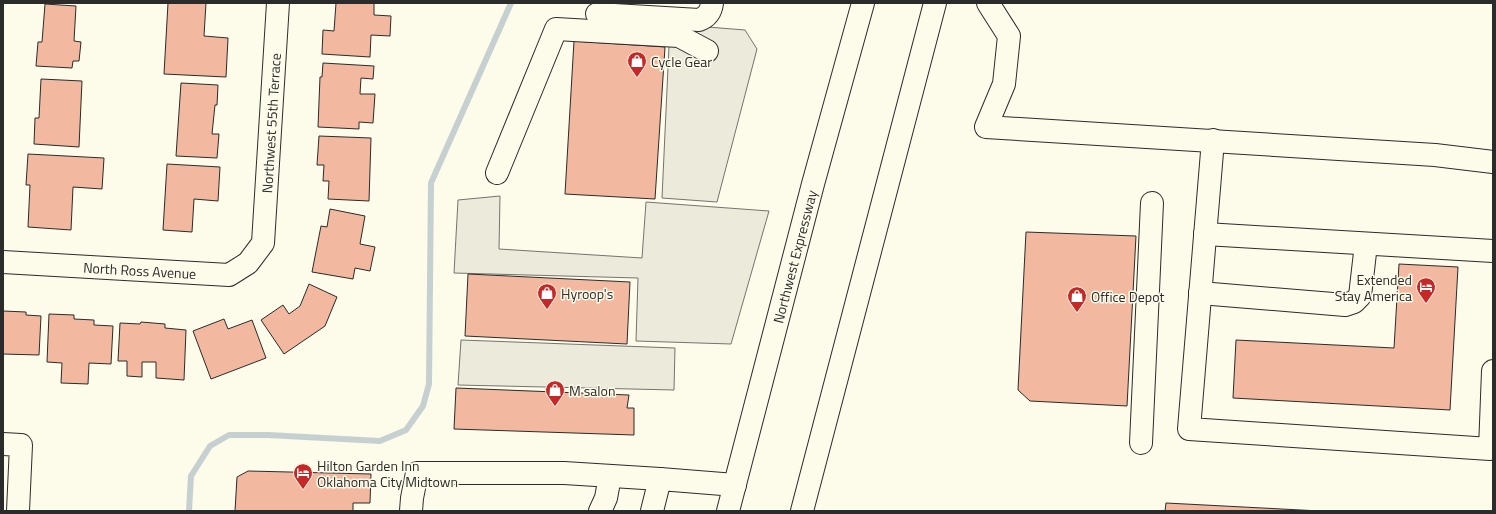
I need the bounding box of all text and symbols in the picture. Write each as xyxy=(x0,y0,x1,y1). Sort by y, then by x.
shop icon: Cycle Gear xyxy=(626,50,648,78)
place label: Cycle Gear xyxy=(651,51,712,72)
street label: Northwest 55th Terrace xyxy=(256,52,285,194)
street label: Northwest Expressway xyxy=(767,187,822,325)
street label: North Ross Avenue xyxy=(83,256,197,284)
place label: Extended Stay America xyxy=(1335,269,1412,306)
hotel icon: Extended Stay America xyxy=(1415,276,1437,304)
shop icon: Hyroop's xyxy=(536,282,558,310)
place label: Hyroop's xyxy=(561,283,613,304)
shop icon: Office Depot xyxy=(1066,285,1088,313)
place label: Office Depot xyxy=(1091,286,1165,307)
shop icon: M salon xyxy=(544,379,566,407)
place label: M salon xyxy=(569,380,616,401)
place label: Hilton Garden Inn Oklahoma City Midtown xyxy=(317,455,458,492)
hotel icon: Hilton Garden Inn Oklahoma City Midtown xyxy=(292,462,314,490)

